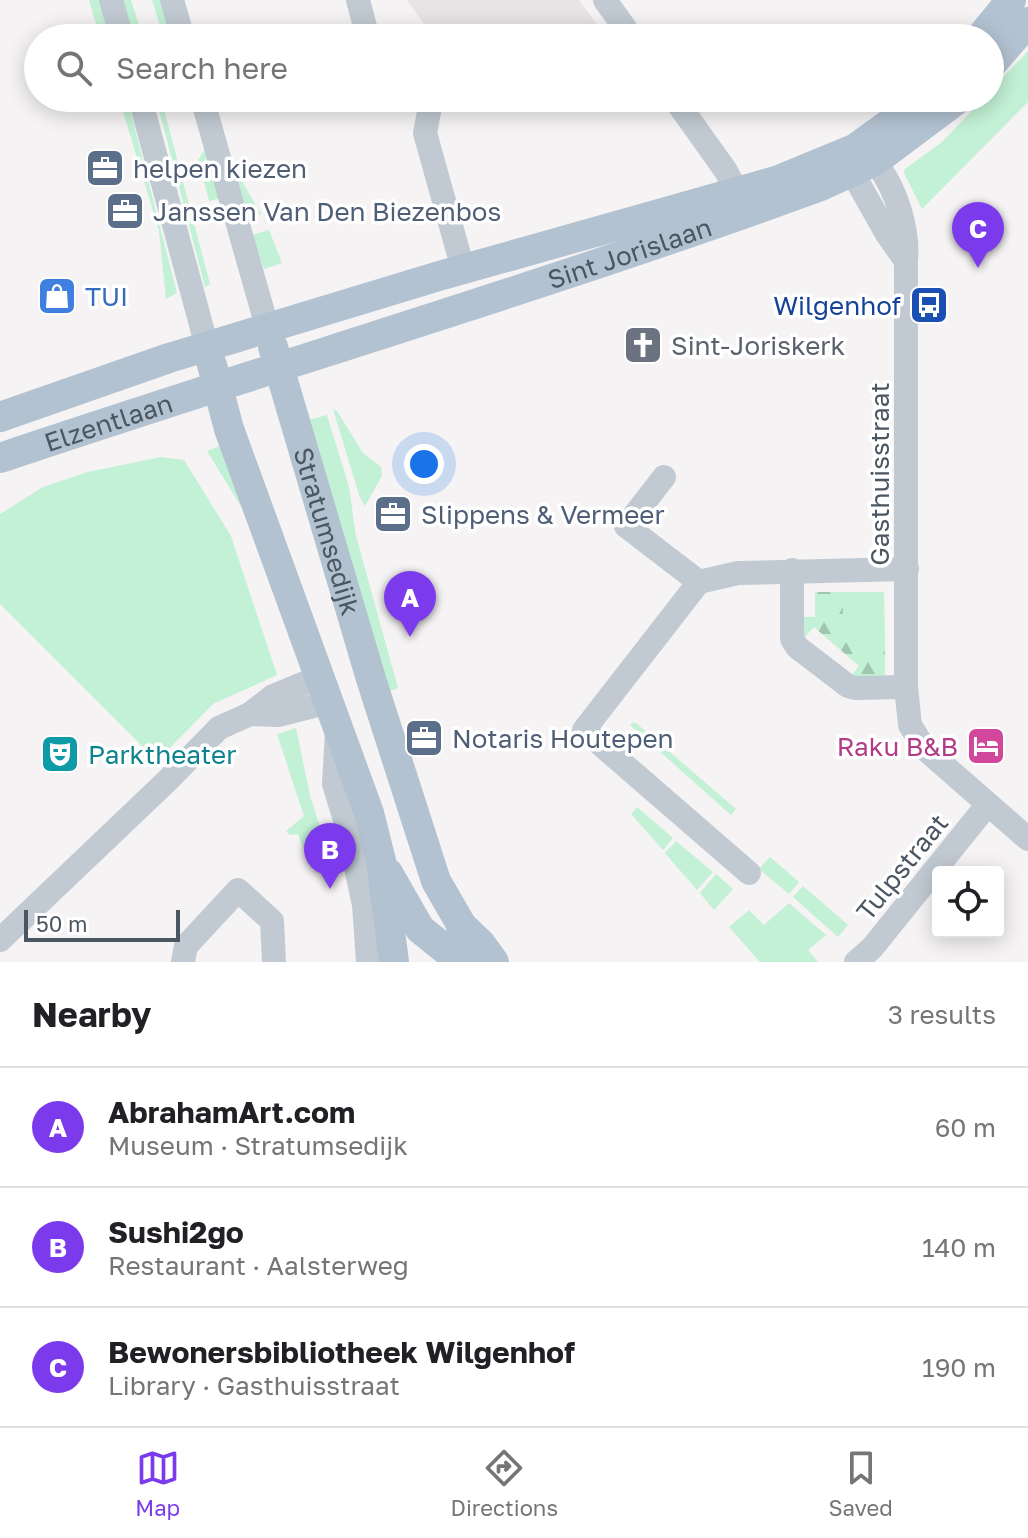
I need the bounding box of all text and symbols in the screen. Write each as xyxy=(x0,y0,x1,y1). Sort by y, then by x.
search box xyxy=(24,24,1004,112)
icon: search xyxy=(52,46,96,90)
text: Search here xyxy=(116,50,288,86)
office icon: helpen kiezen xyxy=(84,147,126,189)
place label: helpen kiezen xyxy=(133,153,307,184)
office icon: Janssen Van Den Biezenbos xyxy=(104,190,146,232)
place label: Janssen Van Den Biezenbos xyxy=(153,196,501,227)
pin: C xyxy=(952,202,1004,268)
street label: Sint Jorislaan xyxy=(544,211,715,295)
shop icon: TUI xyxy=(36,275,78,317)
place label: TUI xyxy=(85,281,128,312)
bus stop icon: Wilgenhof xyxy=(908,284,950,326)
place label: Wilgenhof xyxy=(773,290,901,321)
church icon: Sint-Joriskerk xyxy=(622,324,664,366)
place label: Sint-Joriskerk xyxy=(671,330,845,361)
street label: Gasthuisstraat xyxy=(864,382,895,566)
street label: Elzentlaan xyxy=(40,387,176,458)
street label: Stratumsedijk xyxy=(288,444,367,619)
your location xyxy=(404,444,444,484)
office icon: Slippens & Vermeer xyxy=(372,493,414,535)
place label: Slippens & Vermeer xyxy=(421,499,665,530)
pin: A xyxy=(384,571,436,637)
office icon: Notaris Houtepen xyxy=(403,717,445,759)
place label: Notaris Houtepen xyxy=(452,723,673,754)
hotel icon: Raku B&B xyxy=(965,725,1007,767)
place label: Raku B&B xyxy=(837,731,958,762)
theatre icon: Parktheater xyxy=(39,733,81,775)
place label: Parktheater xyxy=(88,739,236,770)
street label: Tulpstraat xyxy=(850,808,954,926)
pin: B xyxy=(304,823,356,889)
map controls xyxy=(932,866,1004,938)
button: locate xyxy=(932,866,1004,938)
scale bar xyxy=(24,906,180,942)
text: 50 m xyxy=(36,910,87,937)
text: Nearby xyxy=(32,994,152,1034)
text: 3 results xyxy=(888,999,996,1030)
text: AbrahamArt.com xyxy=(108,1094,355,1130)
text: A xyxy=(49,1112,67,1143)
text: 60 m xyxy=(935,1112,996,1143)
text: Museum · Stratumsedijk xyxy=(108,1130,408,1161)
text: Sushi2go xyxy=(108,1214,244,1250)
text: B xyxy=(49,1232,67,1263)
text: 140 m xyxy=(922,1232,996,1263)
text: Restaurant · Aalsterweg xyxy=(108,1250,409,1281)
text: Bewonersbibliotheek Wilgenhof xyxy=(108,1334,575,1370)
text: C xyxy=(49,1352,67,1383)
text: 190 m xyxy=(922,1352,996,1383)
text: Library · Gasthuisstraat xyxy=(108,1370,400,1401)
tab: Map xyxy=(135,1446,180,1521)
tab: Directions xyxy=(451,1446,558,1521)
tab: Saved xyxy=(829,1446,893,1521)

